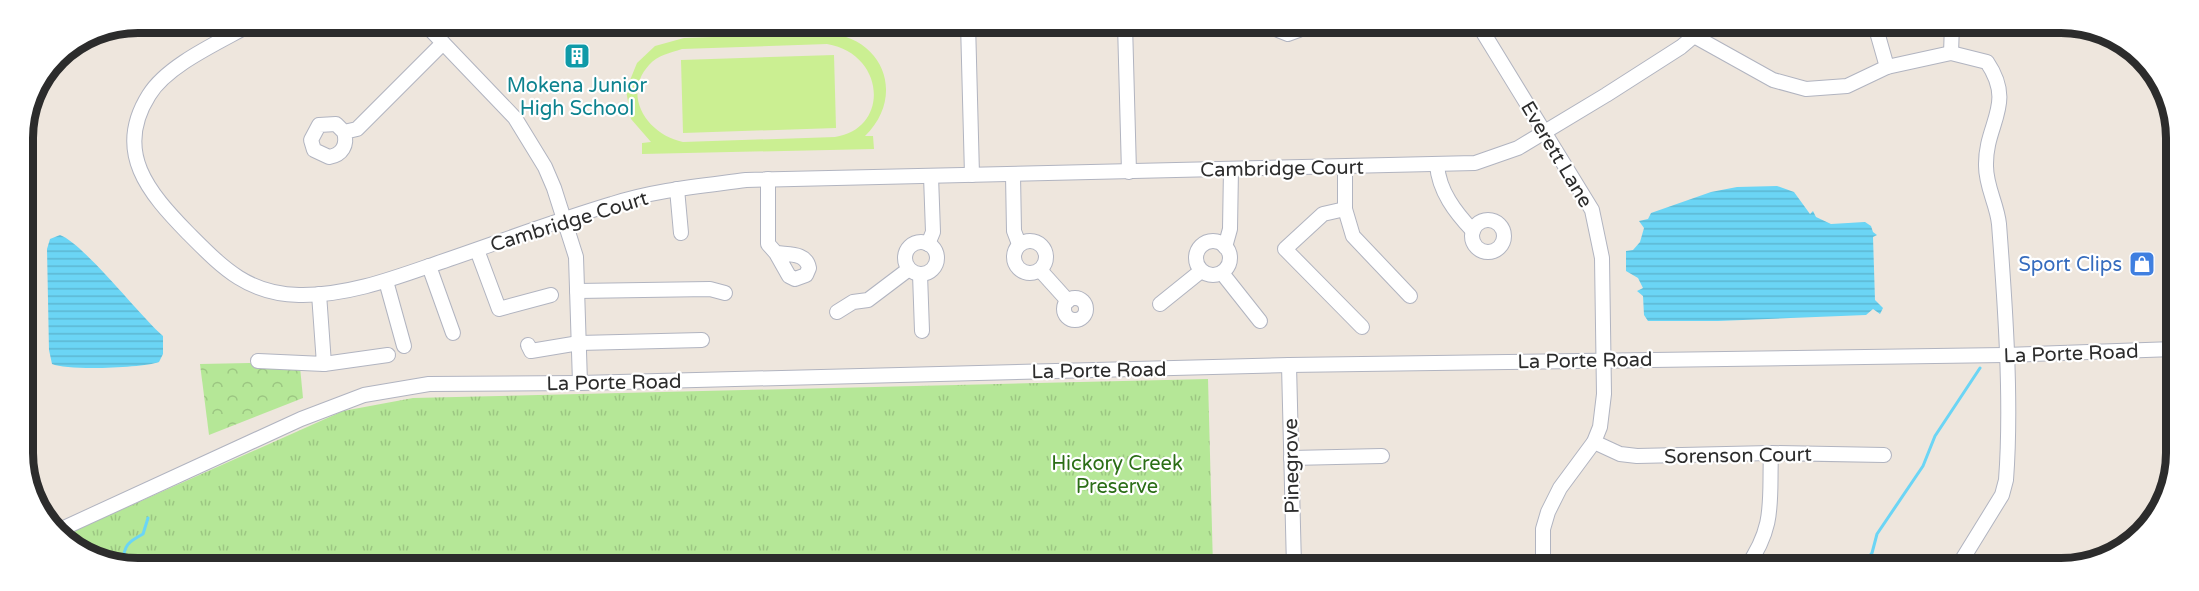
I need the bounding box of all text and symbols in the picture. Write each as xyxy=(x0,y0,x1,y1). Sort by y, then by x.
building icon: Mokena Junior High School xyxy=(562,41,592,71)
place label: Mokena Junior High School xyxy=(507,74,648,121)
street label: Everett Lane xyxy=(1515,97,1597,212)
street label: Cambridge Court xyxy=(1200,156,1364,182)
street label: Cambridge Court xyxy=(487,186,651,257)
shop icon: Sport Clips xyxy=(2127,249,2157,279)
place label: Sport Clips xyxy=(2018,253,2122,277)
street label: La Porte Road xyxy=(2003,340,2139,368)
street label: La Porte Road xyxy=(1517,348,1653,374)
street label: La Porte Road xyxy=(1031,358,1167,384)
street label: La Porte Road xyxy=(546,370,682,396)
street label: Pinegrove xyxy=(1279,418,1305,514)
street label: Sorenson Court xyxy=(1664,443,1812,469)
park label: Hickory Creek Preserve xyxy=(1051,452,1183,499)

